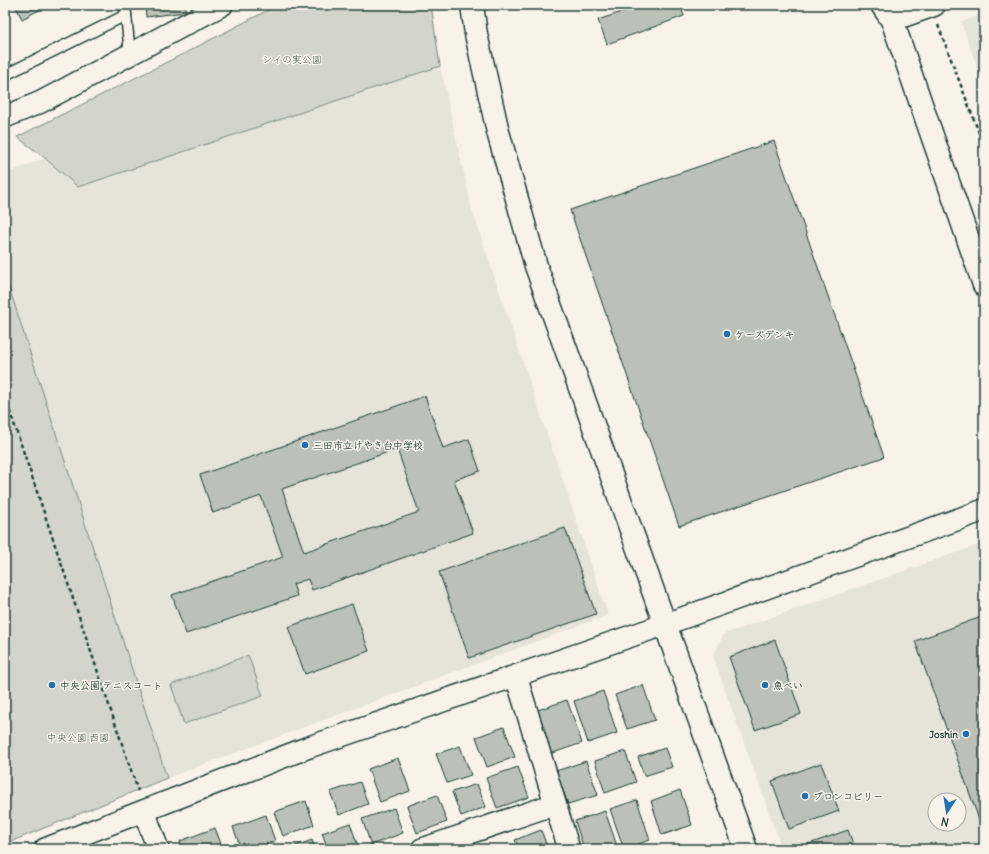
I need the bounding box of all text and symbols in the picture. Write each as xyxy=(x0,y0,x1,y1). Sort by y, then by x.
park label: シイの実公園 xyxy=(262,53,322,66)
place label: ケーズデンキ xyxy=(735,328,794,341)
marker: ケーズデンキ xyxy=(722,329,732,339)
place label: 三田市立けやき台中学校 xyxy=(313,439,423,452)
marker: 三田市立けやき台中学校 xyxy=(300,440,310,450)
place label: 中央公園 テニスコート xyxy=(60,679,163,692)
place label: 魚べい xyxy=(773,679,803,692)
marker: 中央公園 テニスコート xyxy=(47,680,57,690)
marker: 魚べい xyxy=(760,680,770,690)
place label: Joshin xyxy=(929,728,958,741)
marker: Joshin xyxy=(961,729,971,739)
park label: 中央公園 西園 xyxy=(47,731,109,744)
place label: ブロンコビリー xyxy=(813,790,883,803)
marker: ブロンコビリー xyxy=(800,791,810,801)
north arrow xyxy=(927,792,967,832)
text: N xyxy=(940,814,950,829)

